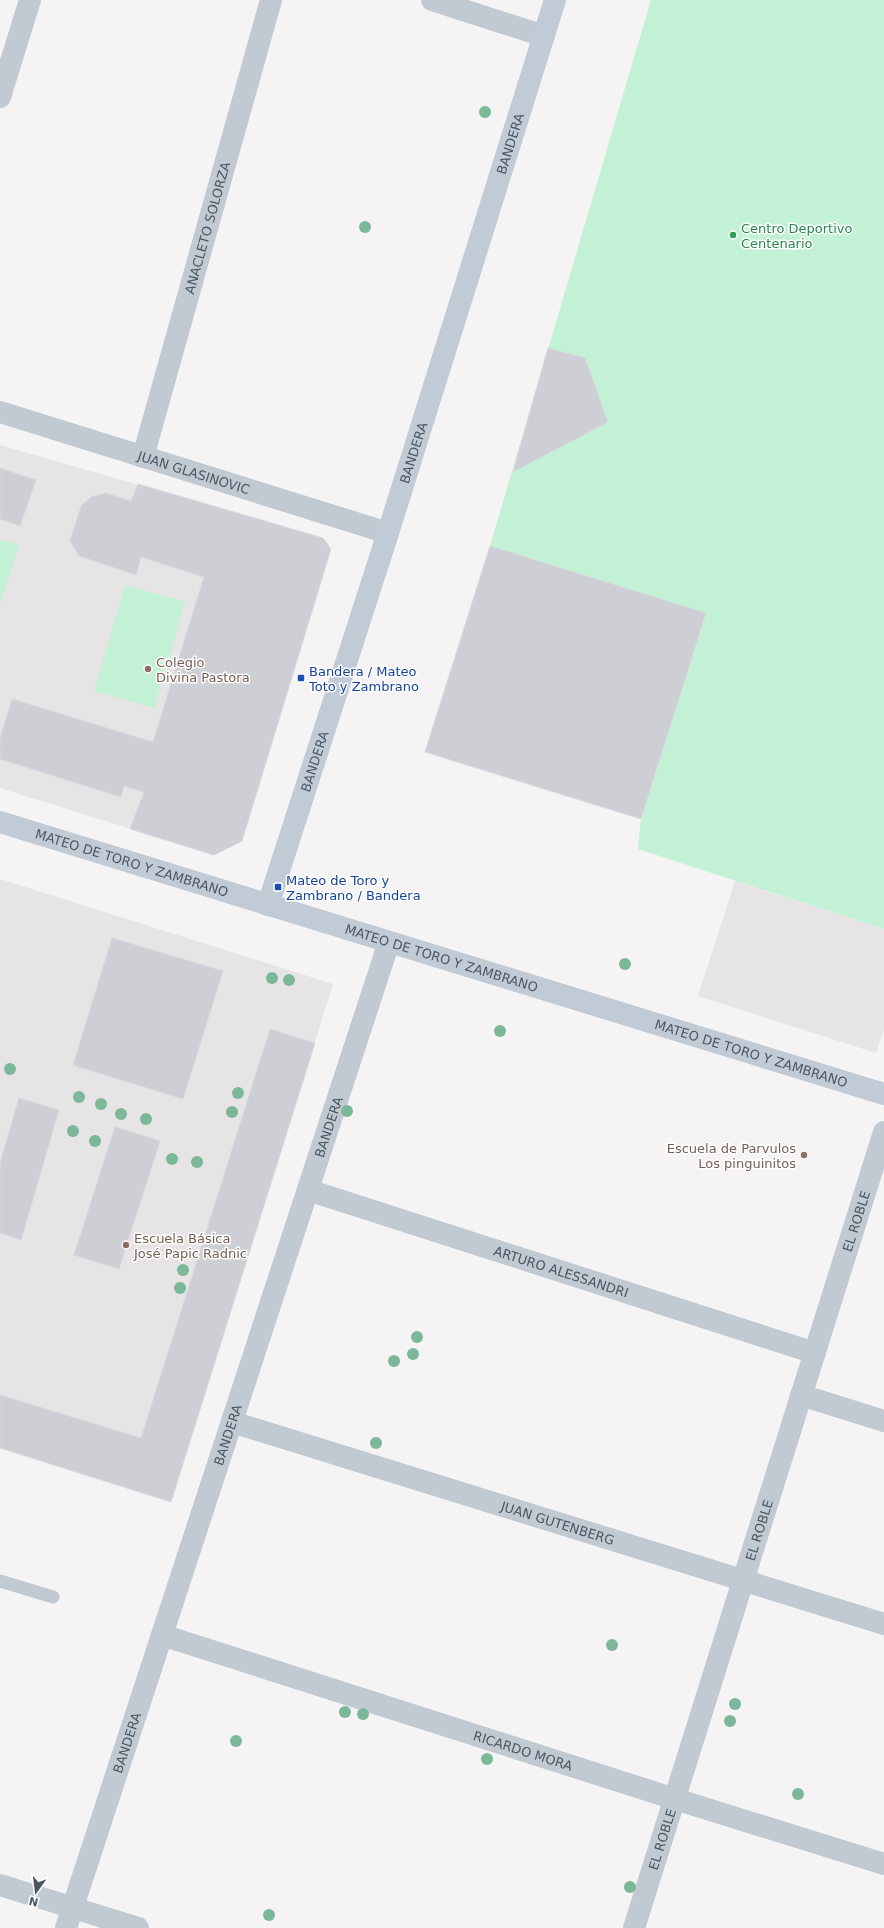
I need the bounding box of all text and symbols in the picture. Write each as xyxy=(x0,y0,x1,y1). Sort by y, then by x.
street label: BANDERA xyxy=(494,111,527,176)
street label: ANACLETO SOLORZA xyxy=(182,160,233,296)
place label: Centro Deportivo Centenario xyxy=(741,221,853,251)
marker: Centro Deportivo Centenario xyxy=(728,230,738,240)
street label: BANDERA xyxy=(397,420,430,485)
street label: JUAN GLASINOVIC xyxy=(135,448,251,497)
place label: Colegio Divina Pastora xyxy=(156,655,250,685)
marker: Colegio Divina Pastora xyxy=(143,664,153,674)
place label: Bandera / Mateo Toto y Zambrano xyxy=(308,664,419,694)
marker: Bandera / Mateo Toto y Zambrano xyxy=(296,673,306,683)
street label: BANDERA xyxy=(298,729,332,794)
street label: MATEO DE TORO Y ZAMBRANO xyxy=(33,826,230,900)
place label: Mateo de Toro y Zambrano / Bandera xyxy=(286,873,421,903)
marker: Mateo de Toro y Zambrano / Bandera xyxy=(273,882,283,892)
street label: MATEO DE TORO Y ZAMBRANO xyxy=(343,922,540,995)
street label: MATEO DE TORO Y ZAMBRANO xyxy=(653,1017,849,1090)
street label: BANDERA xyxy=(312,1095,346,1159)
place label: Escuela de Parvulos Los pinguinitos xyxy=(667,1141,796,1171)
marker: Escuela de Parvulos Los pinguinitos xyxy=(799,1150,809,1160)
street label: EL ROBLE xyxy=(840,1189,873,1254)
place label: Escuela Básica José Papic Radnic xyxy=(133,1231,247,1261)
marker: Escuela Básica José Papic Radnic xyxy=(121,1240,131,1250)
street label: ARTURO ALESSANDRI xyxy=(492,1243,630,1301)
street label: BANDERA xyxy=(211,1402,245,1467)
street label: JUAN GUTENBERG xyxy=(498,1498,616,1548)
street label: EL ROBLE xyxy=(743,1498,776,1563)
street label: BANDERA xyxy=(110,1710,144,1775)
street label: RICARDO MORA xyxy=(471,1728,574,1774)
street label: EL ROBLE xyxy=(646,1807,679,1872)
north arrow xyxy=(16,1872,56,1912)
text: N xyxy=(28,1894,40,1909)

